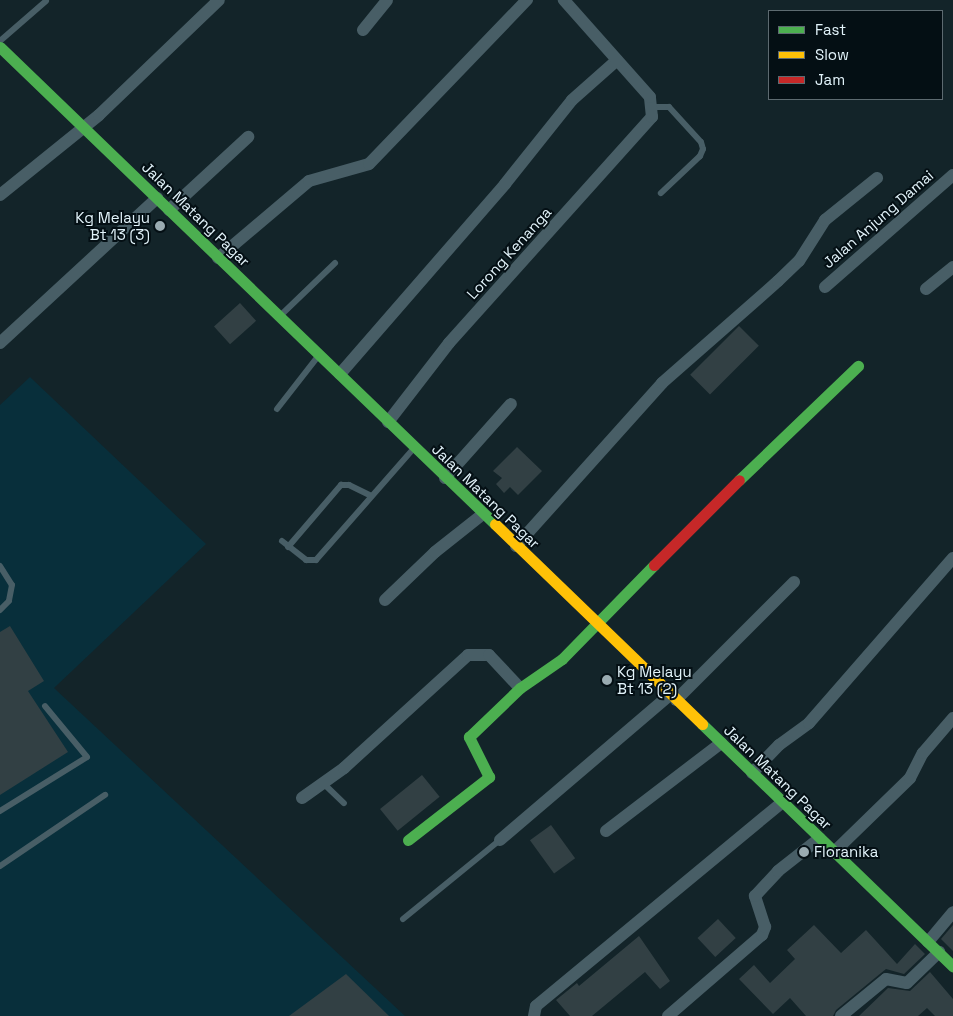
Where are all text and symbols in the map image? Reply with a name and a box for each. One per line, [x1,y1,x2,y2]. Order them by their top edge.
legend [768,10,943,100]
text: Fast [815,20,846,39]
text: Slow [815,45,849,64]
text: Jam [815,70,845,89]
street label: Jalan Matang Pagar [138,158,254,270]
street label: Jalan Anjung Damai [819,166,937,272]
street label: Lorong Kenanga [463,203,555,303]
place label: Kg Melayu Bt 13 (3) [75,208,150,243]
marker: Kg Melayu Bt 13 (3) [154,220,166,232]
street label: Jalan Matang Pagar [428,440,544,552]
place label: Kg Melayu Bt 13 (2) [617,662,692,697]
marker: Kg Melayu Bt 13 (2) [601,674,613,686]
street label: Jalan Matang Pagar [720,721,836,833]
place label: Floranika [814,843,878,861]
marker: Floranika [798,846,810,858]

